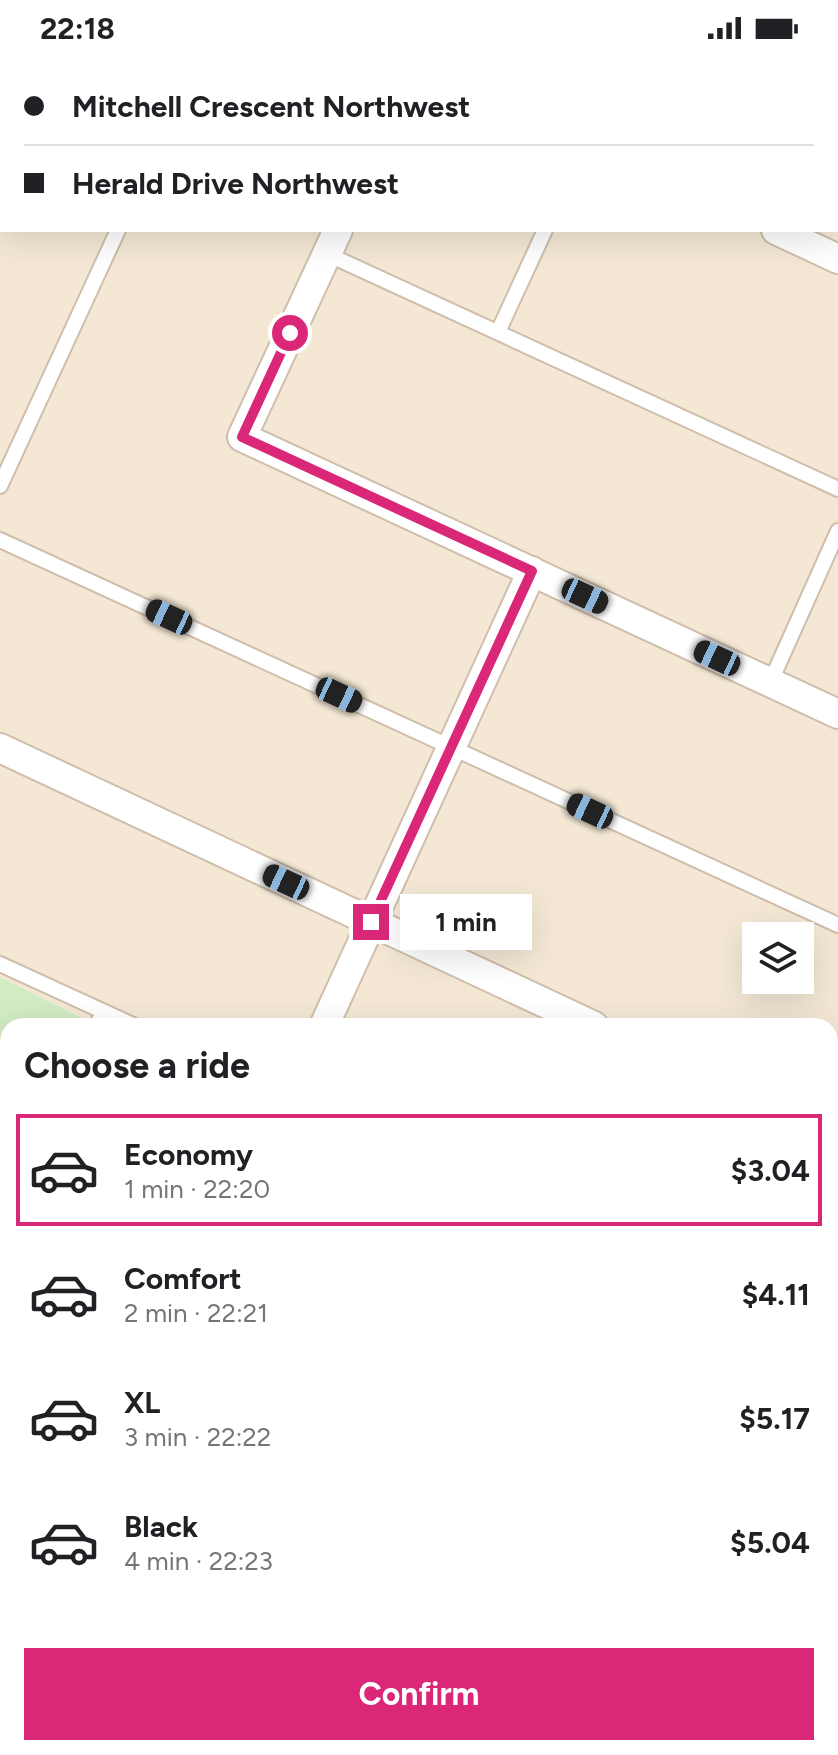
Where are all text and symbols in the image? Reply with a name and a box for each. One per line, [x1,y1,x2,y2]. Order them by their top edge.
text: 22:18 [40,10,115,47]
text: Mitchell Crescent Northwest [72,88,470,125]
text: Herald Drive Northwest [72,165,399,202]
route start [272,315,308,351]
car [558,575,612,617]
car [142,596,196,638]
car [690,637,744,679]
car [312,674,366,716]
car [563,790,617,832]
car [259,861,313,903]
callout: 1 min [399,894,531,950]
route end [353,904,389,940]
text: 1 min [435,906,497,938]
map controls [742,922,814,994]
button: layers [742,922,814,994]
text: Choose a ride [24,1044,250,1087]
icon: car [28,1134,100,1206]
text: Economy [124,1136,253,1173]
text: $3.04 [731,1152,810,1189]
text: 1 min · 22:20 [124,1173,270,1205]
icon: car [28,1258,100,1330]
text: Comfort [124,1260,242,1297]
text: $4.11 [742,1276,810,1313]
text: 2 min · 22:21 [124,1297,268,1329]
icon: car [28,1382,100,1454]
text: XL [124,1384,160,1421]
text: $5.17 [739,1400,810,1437]
text: 3 min · 22:22 [124,1421,271,1453]
icon: car [28,1506,100,1578]
text: Black [124,1508,198,1545]
text: $5.04 [730,1524,810,1561]
text: 4 min · 22:23 [124,1545,273,1577]
button: Confirm [24,1648,814,1740]

